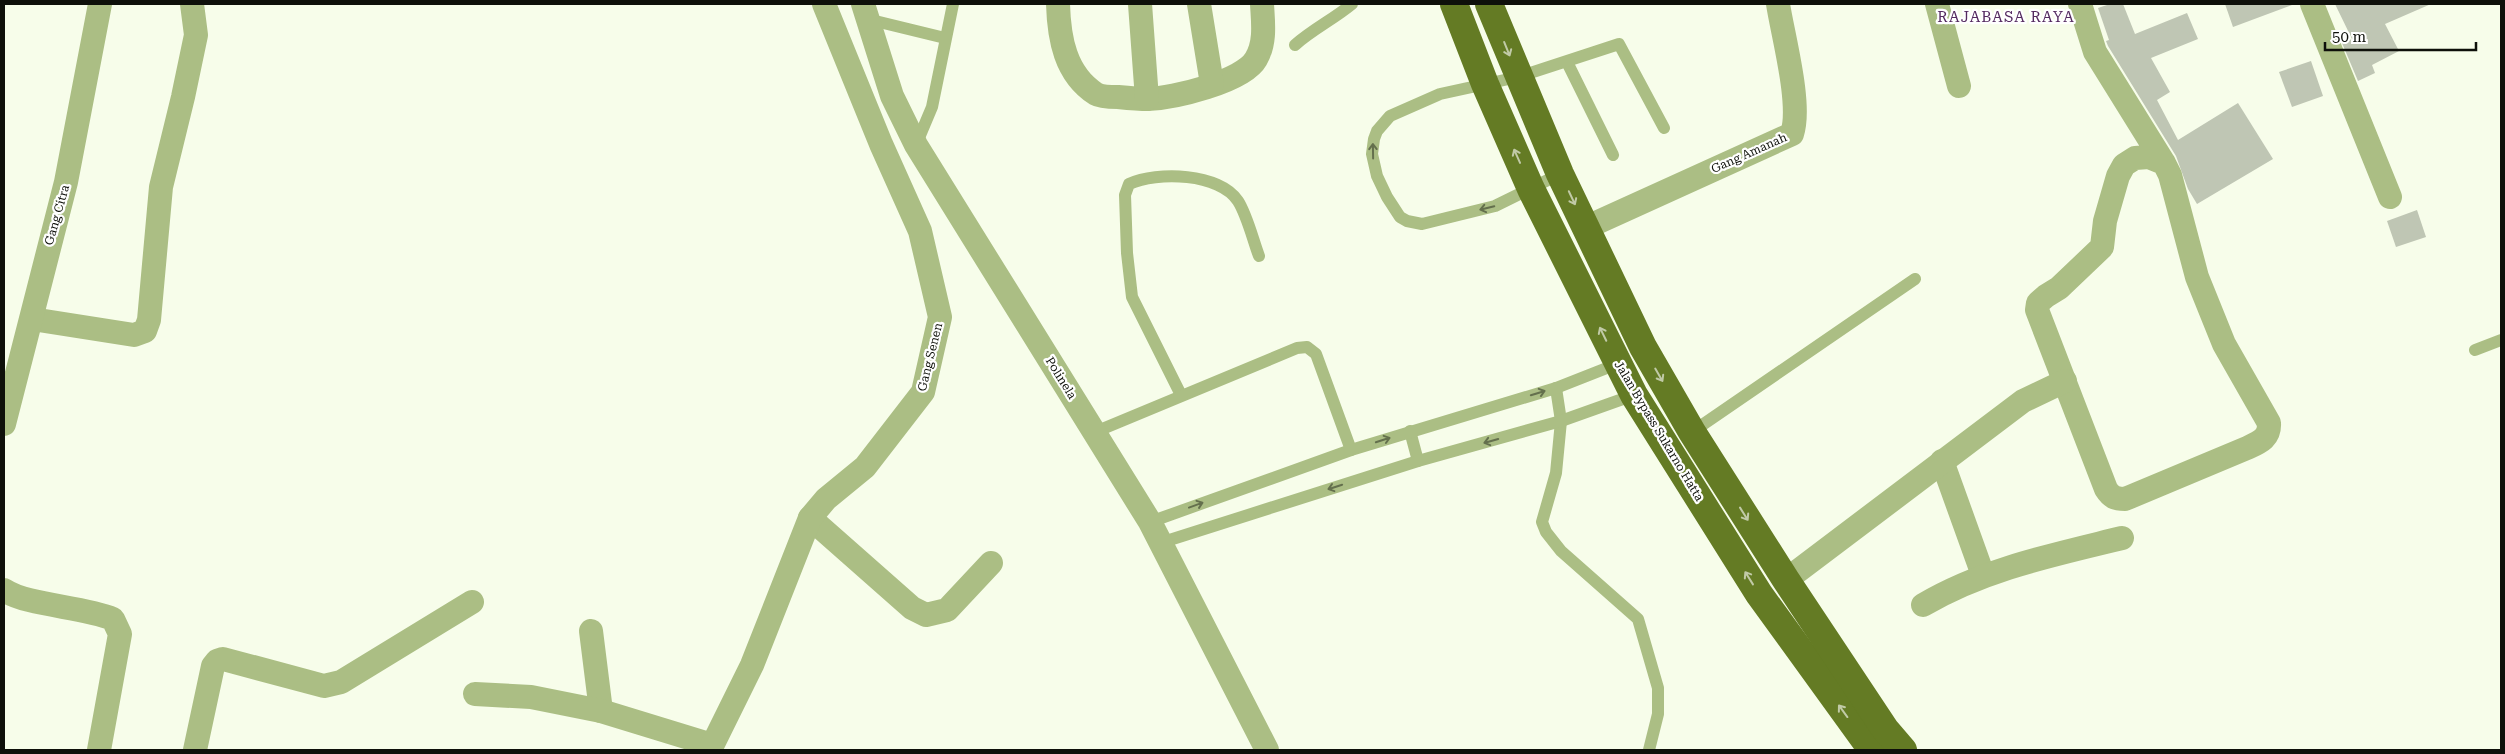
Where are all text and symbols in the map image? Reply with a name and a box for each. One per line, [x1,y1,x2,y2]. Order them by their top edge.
district label: RAJABASA RAYA [1937,8,2075,26]
scale bar [2325,20,2476,52]
text: 50 m [2332,28,2367,46]
one-way arrow [1503,41,1512,56]
street label: Gang Amanah [1709,130,1789,176]
one-way arrow [1369,144,1378,160]
one-way arrow [1512,149,1521,164]
street label: Gang Citra [42,183,72,247]
one-way arrow [1567,190,1577,205]
one-way arrow [1479,204,1495,213]
street label: Gang Senen [915,321,945,393]
one-way arrow [1597,327,1607,342]
street label: Polinela [1043,354,1080,402]
street label: Jalan Bypass Sukarno Hatta [1611,358,1707,504]
one-way arrow [1654,368,1664,383]
one-way arrow [1530,388,1546,398]
one-way arrow [1374,435,1390,444]
one-way arrow [1483,437,1499,446]
one-way arrow [1327,483,1343,493]
one-way arrow [1188,500,1203,509]
one-way arrow [1739,506,1749,520]
one-way arrow [1744,572,1754,586]
one-way arrow [1838,704,1848,718]

